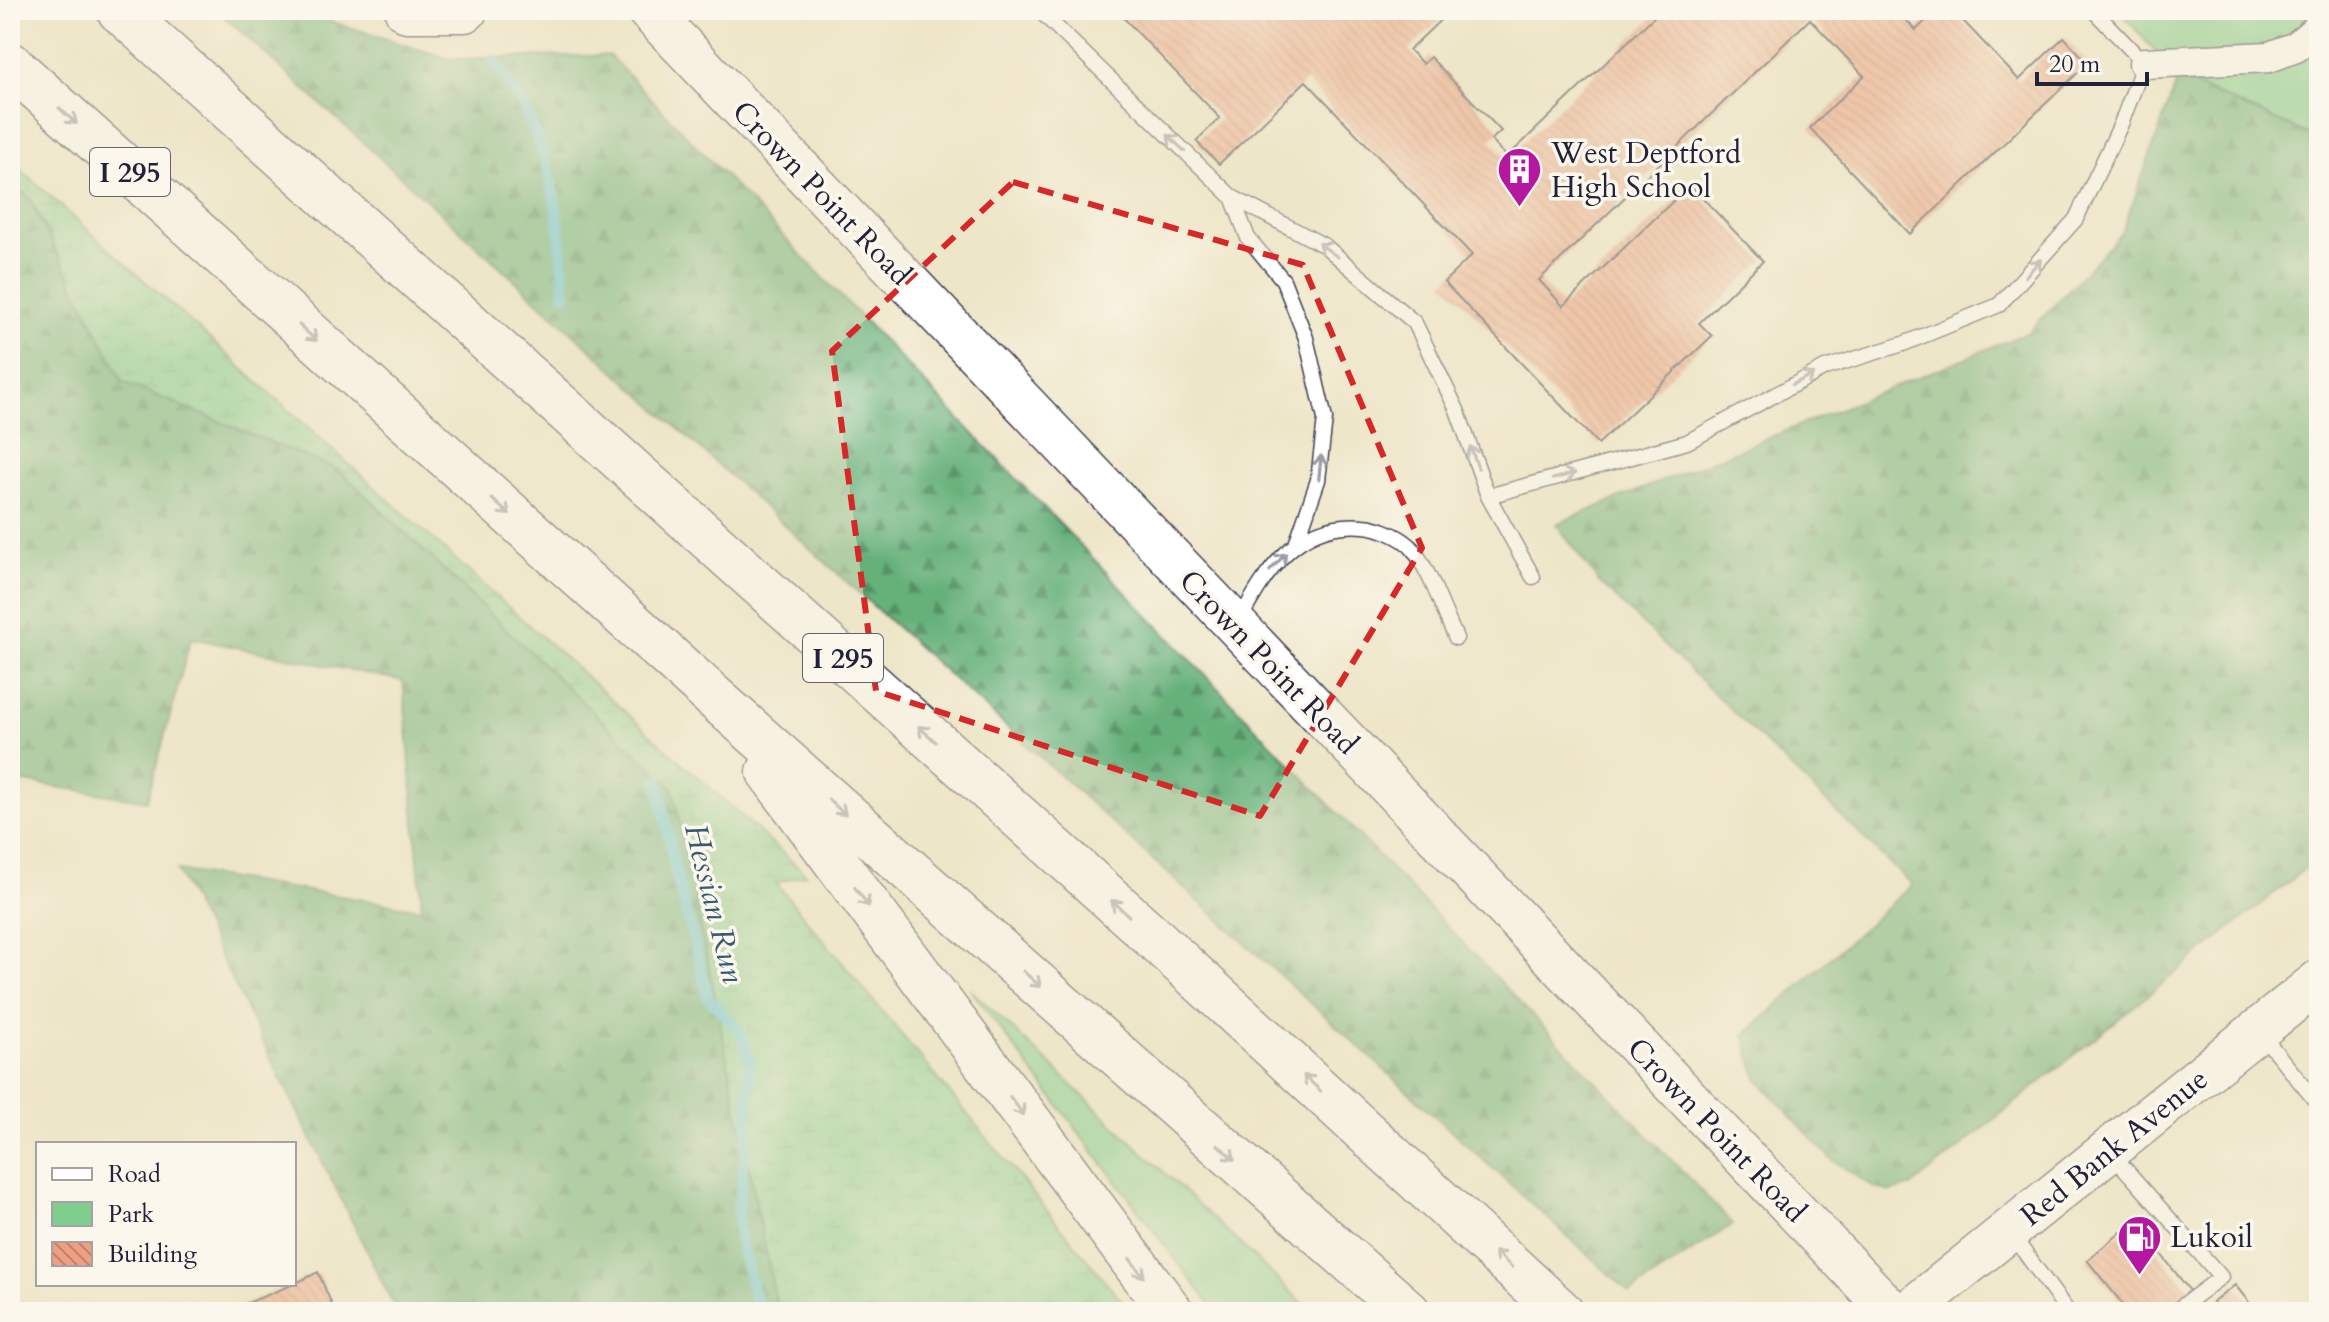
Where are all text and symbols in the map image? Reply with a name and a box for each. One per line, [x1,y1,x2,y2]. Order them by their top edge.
scale bar [2037,36,2147,86]
text: 20 m [2049,48,2101,81]
street label: Crown Point Road [723,92,921,295]
one-way arrow [57,107,77,125]
place label: West Deptford High School [1550,133,1741,208]
one-way arrow [1167,134,1186,153]
building icon: West Deptford High School [1496,146,1544,209]
road number: I 295 [90,148,170,196]
one-way arrow [1318,242,1339,259]
one-way arrow [2023,258,2041,278]
one-way arrow [298,324,318,342]
one-way arrow [1791,371,1815,386]
one-way arrow [1466,445,1480,470]
one-way arrow [1312,454,1327,481]
one-way arrow [1550,468,1576,483]
one-way arrow [491,498,511,516]
one-way arrow [1268,552,1287,572]
street label: Crown Point Road [1170,561,1368,764]
road number: I 295 [803,634,883,682]
one-way arrow [917,724,937,743]
one-way arrow [826,798,846,816]
water label: Hessian Run [673,819,755,988]
one-way arrow [853,886,870,907]
one-way arrow [1111,899,1131,917]
one-way arrow [1021,970,1041,988]
street label: Crown Point Road [1618,1029,1816,1232]
street label: Red Bank Avenue [2012,1059,2217,1236]
one-way arrow [1302,1075,1322,1093]
one-way arrow [1008,1095,1025,1116]
legend [36,1142,296,1286]
one-way arrow [1216,1142,1236,1160]
text: Road [108,1158,161,1191]
text: Park [108,1198,154,1231]
fuel station icon: Lukoil [2115,1213,2163,1276]
place label: Lukoil [2170,1217,2253,1258]
text: Building [108,1238,198,1271]
one-way arrow [1493,1250,1513,1269]
one-way arrow [1129,1256,1146,1278]

